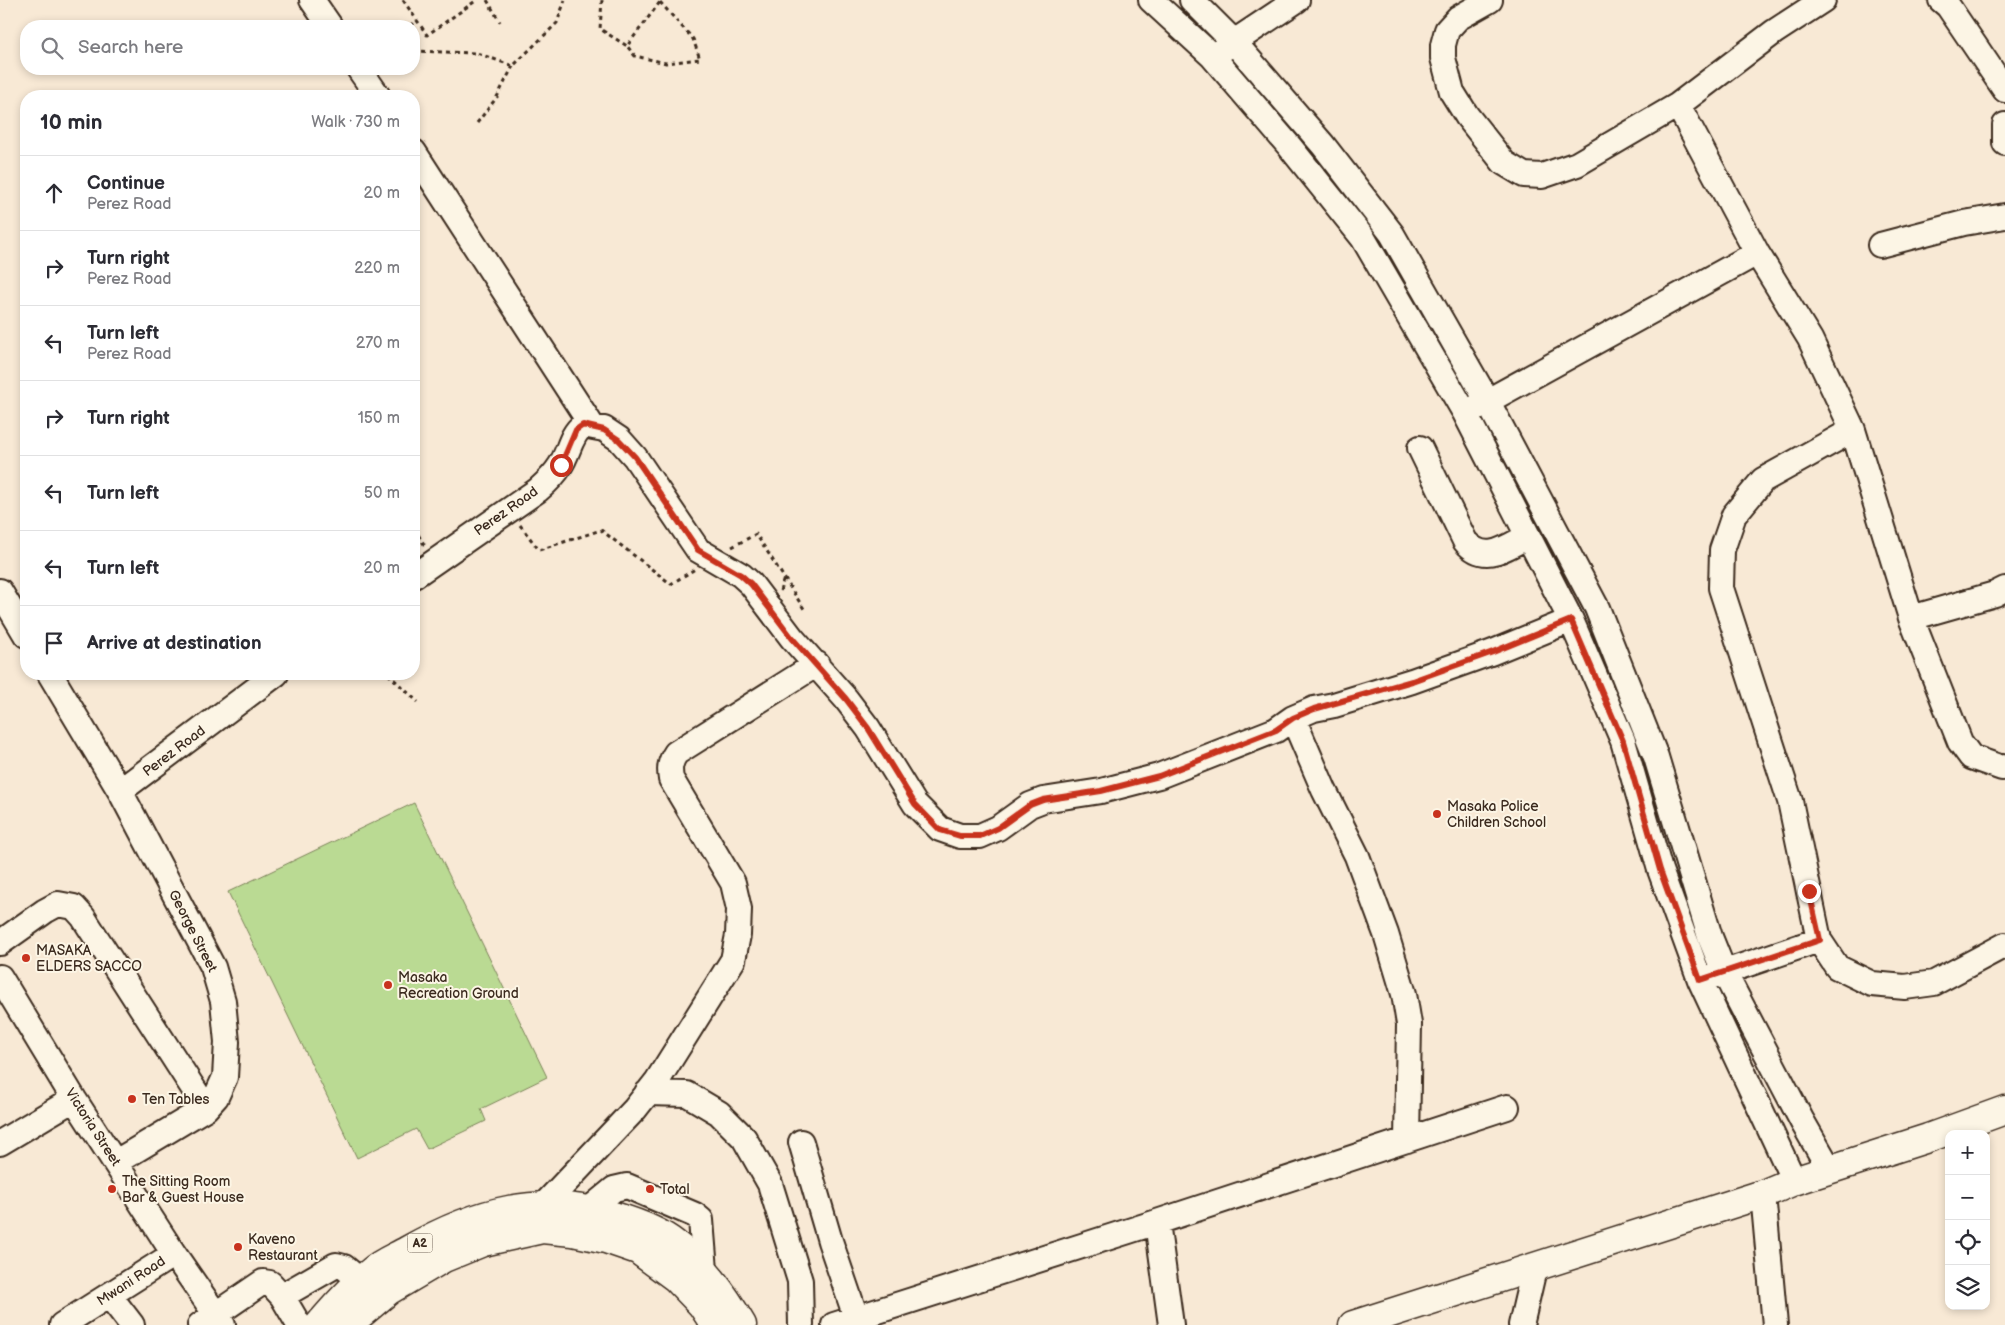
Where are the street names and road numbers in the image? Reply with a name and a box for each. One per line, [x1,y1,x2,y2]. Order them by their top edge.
street label: Perez Road [471,483,541,539]
street label: Perez Road [139,722,209,780]
street label: George Street [165,887,221,976]
street label: Victoria Street [62,1085,125,1170]
road number: A2 [408,1234,432,1252]
street label: Mwani Road [94,1253,168,1309]

